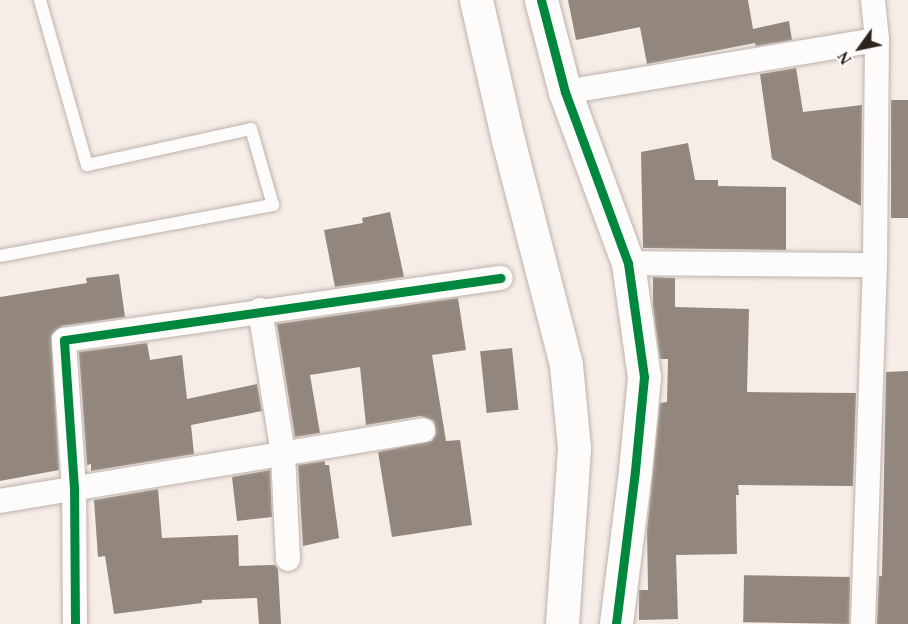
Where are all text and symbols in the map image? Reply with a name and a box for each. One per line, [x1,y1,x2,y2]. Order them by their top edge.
north arrow [830,18,890,78]
text: N [834,49,855,68]

